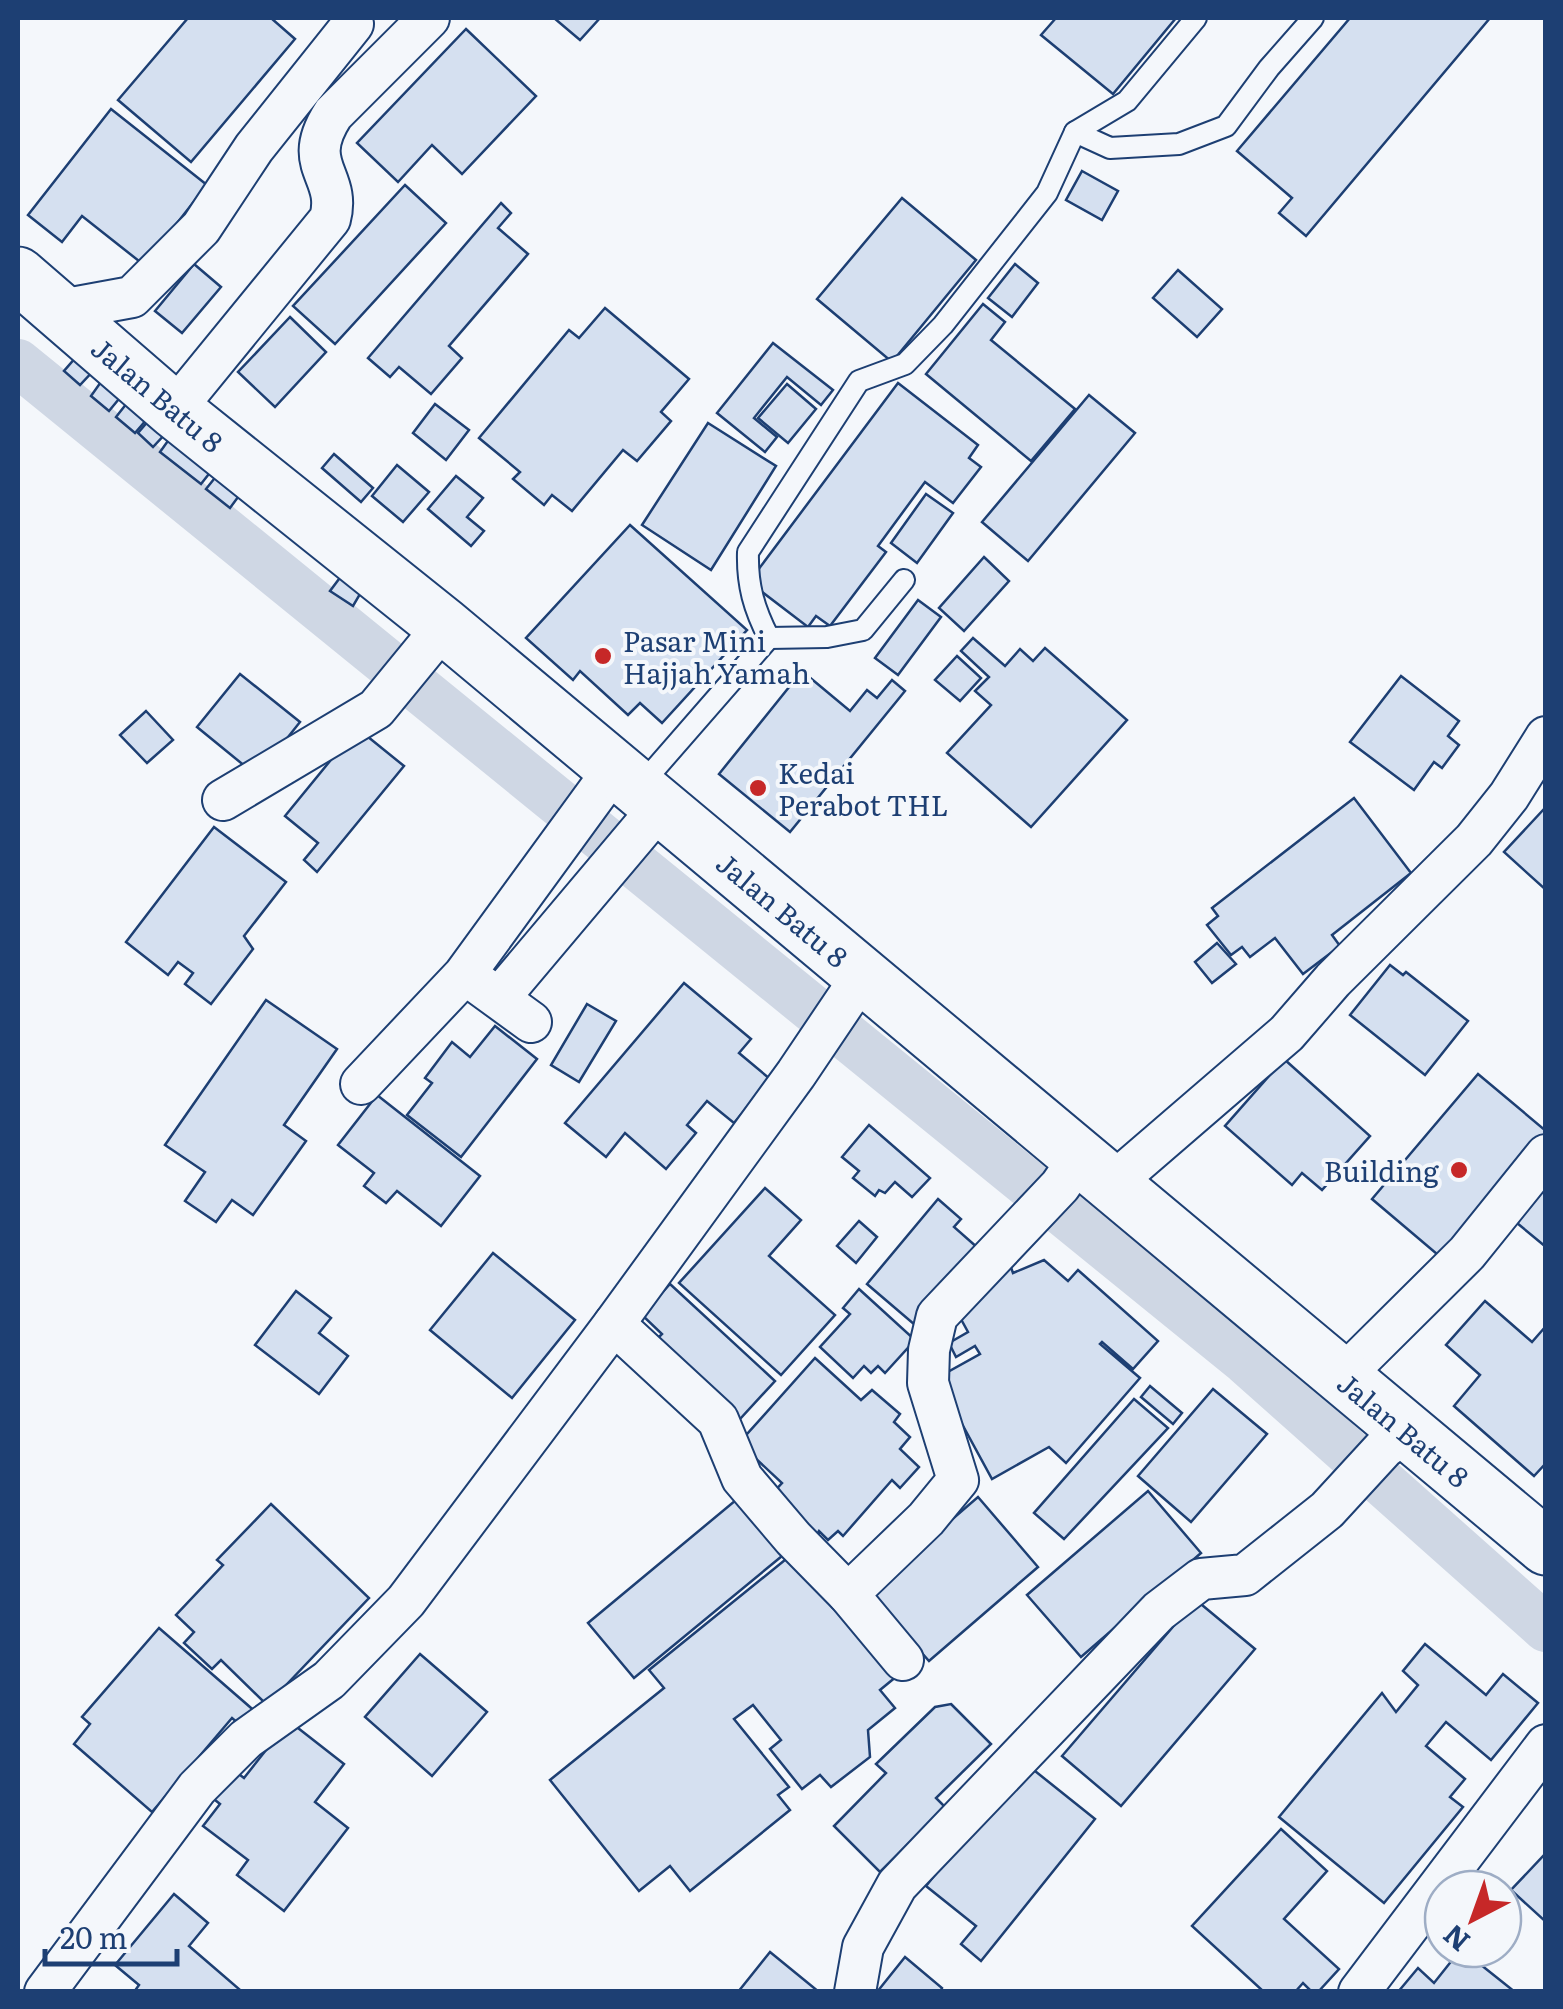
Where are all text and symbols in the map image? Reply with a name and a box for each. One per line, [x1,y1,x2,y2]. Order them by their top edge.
street label: Jalan Batu 8 [83,326,233,462]
place label: Pasar Mini Hajjah Yamah [623,619,810,693]
marker: Pasar Mini Hajjah Yamah [592,645,614,667]
place label: Kedai Perabot THL [778,751,949,825]
marker: Kedai Perabot THL [747,777,769,799]
street label: Jalan Batu 8 [708,841,858,977]
place label: Building [1324,1149,1439,1191]
marker: Building [1448,1159,1470,1181]
street label: Jalan Batu 8 [1329,1361,1479,1497]
north arrow [1423,1869,1523,1969]
scale bar [45,1904,178,1966]
text: 20 m [60,1914,128,1958]
text: N [1433,1916,1478,1963]

